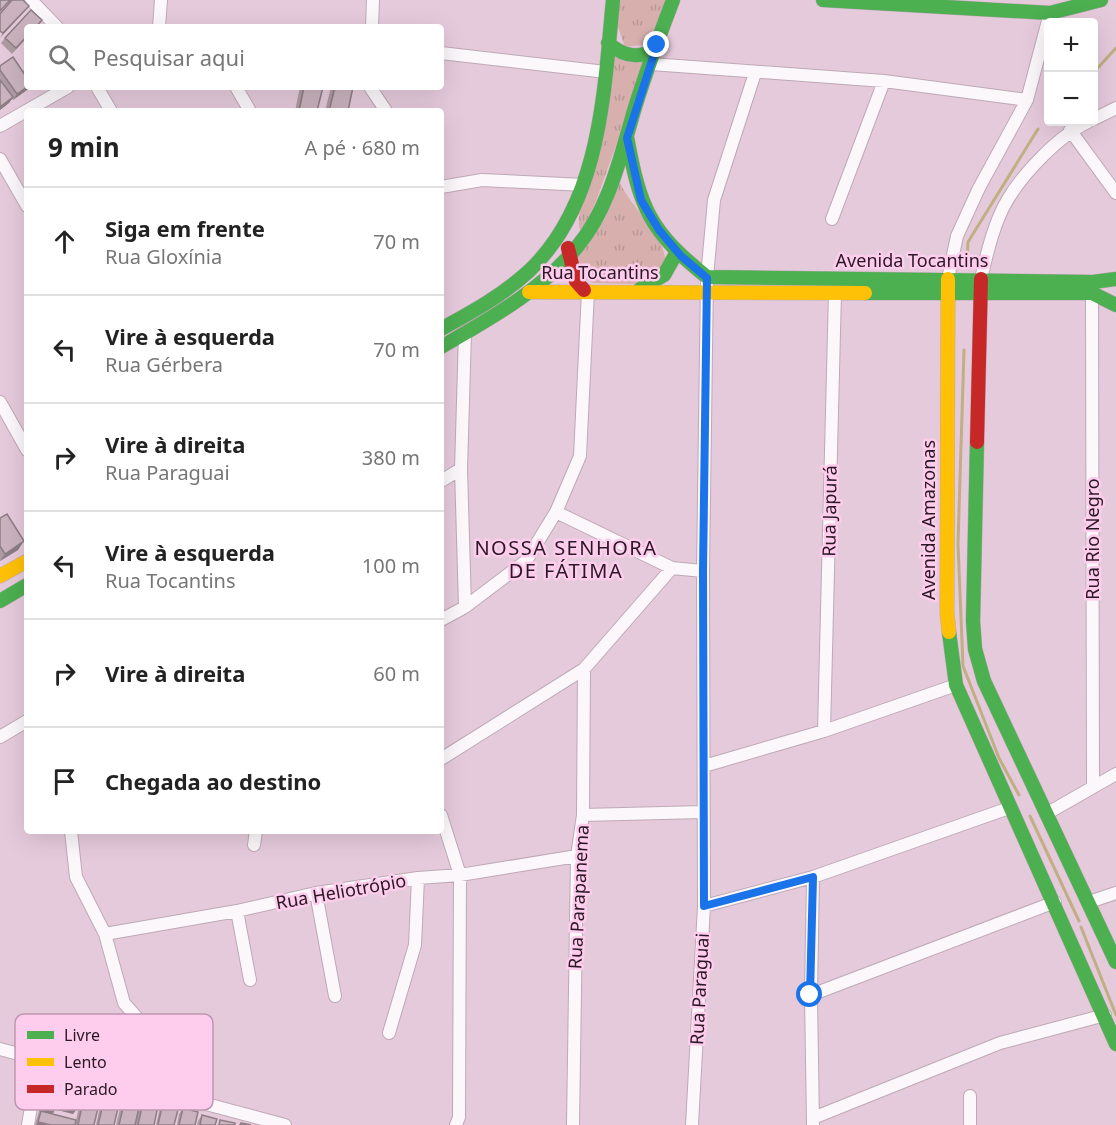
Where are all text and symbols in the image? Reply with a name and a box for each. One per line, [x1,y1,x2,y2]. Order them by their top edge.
map controls [1044,18,1098,126]
button: + [1044,18,1098,72]
search box [24,24,444,90]
route end [643,31,669,57]
icon: search [45,41,78,74]
text: Pesquisar aqui [93,42,245,72]
button: − [1044,72,1098,126]
text: 9 min [48,129,120,165]
text: A pé · 680 m [304,134,420,161]
text: Siga em frente [105,213,265,243]
icon: ahead [48,225,81,258]
text: 70 m [373,228,420,255]
text: Rua Gloxínia [105,243,222,270]
street label: Avenida Tocantins [836,248,988,272]
street label: Rua Tocantins [541,260,659,284]
text: Vire à esquerda [105,321,275,351]
icon: left [48,333,81,366]
text: 70 m [373,336,420,363]
text: Rua Gérbera [105,351,223,378]
text: Vire à direita [105,429,245,459]
street label: Avenida Amazonas [916,440,940,600]
icon: right [48,441,81,474]
text: 380 m [362,444,420,471]
text: Rua Paraguai [105,459,230,486]
street label: Rua Japurá [816,465,842,557]
street label: Rua Rio Negro [1080,478,1104,600]
district label: NOSSA SENHORA DE FÁTIMA [474,534,658,584]
text: Vire à esquerda [105,537,275,567]
icon: left [48,549,81,582]
text: 100 m [362,552,420,579]
text: Rua Tocantins [105,567,236,594]
icon: right [48,657,81,690]
text: Vire à direita [105,658,245,688]
text: 60 m [373,660,420,687]
icon: arrive [48,765,81,798]
text: Chegada ao destino [105,766,321,796]
street label: Rua Parapanema [562,824,594,970]
street label: Rua Heliotrópio [274,868,408,914]
street label: Rua Paraguai [684,932,714,1046]
route start [796,981,822,1007]
legend [15,1014,213,1110]
text: Livre [64,1024,100,1046]
text: Lento [64,1051,107,1073]
text: Parado [64,1078,117,1100]

